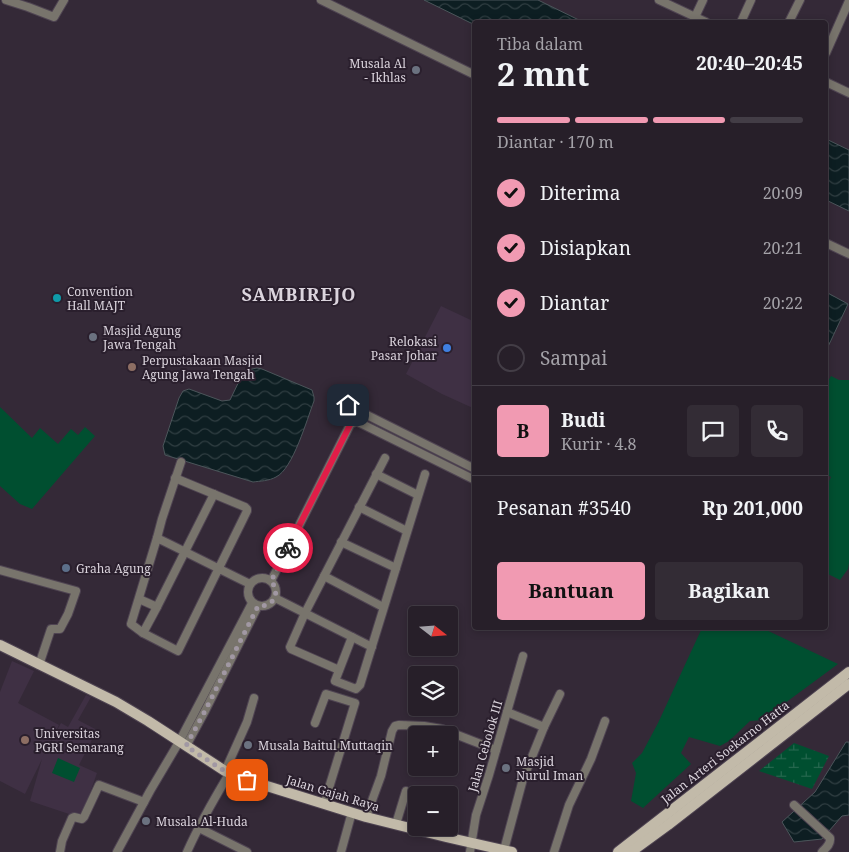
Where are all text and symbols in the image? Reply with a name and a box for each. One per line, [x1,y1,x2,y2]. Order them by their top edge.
text: Tiba dalam [497,33,583,55]
text: 20:40–20:45 [696,50,803,76]
text: 2 mnt [497,52,589,95]
place label: Musala Al - Ikhlas [349,55,406,86]
marker: Musala Al - Ikhlas [410,64,422,76]
text: Diantar · 170 m [497,131,614,153]
icon: check [497,179,525,207]
text: Diterima [540,180,620,206]
text: 20:09 [763,182,803,204]
icon: check [497,234,525,262]
text: Disiapkan [540,235,631,261]
text: 20:21 [763,237,803,259]
district label: SAMBIREJO [242,282,356,306]
place label: Convention Hall MAJT [67,283,133,314]
icon: check [497,289,525,317]
text: Diantar [540,290,609,316]
marker: Convention Hall MAJT [51,292,63,304]
text: 20:22 [763,292,803,314]
place label: Masjid Agung Jawa Tengah [102,322,181,353]
marker: Masjid Agung Jawa Tengah [87,331,99,343]
place label: Relokasi Pasar Johar [371,333,437,364]
marker: Relokasi Pasar Johar [441,342,453,354]
text: Sampai [540,345,607,371]
place label: Perpustakaan Masjid Agung Jawa Tengah [142,352,263,383]
marker: Perpustakaan Masjid Agung Jawa Tengah [126,361,138,373]
pin [327,384,369,426]
icon: home [334,391,362,419]
button: chat [687,405,739,457]
button: phone [751,405,803,457]
text: Budi [561,407,605,433]
text: B [517,418,529,444]
text: Kurir · 4.8 [561,433,636,455]
text: Pesanan #3540 [497,495,631,521]
text: Rp 201,000 [702,495,803,521]
courier [263,523,313,573]
icon: bike [274,534,302,562]
place label: Graha Agung [76,560,151,577]
marker: Graha Agung [60,562,72,574]
button: Bantuan [497,562,645,620]
button: Bagikan [655,562,803,620]
north arrow [408,606,458,656]
map controls [408,606,458,836]
button: layers [408,666,458,716]
street label: Jalan Arteri Soekarno Hatta [657,696,793,808]
street label: Jalan Cebolok III [464,698,506,795]
place label: Universitas PGRI Semarang [35,725,124,756]
button: + [408,726,458,776]
marker: Universitas PGRI Semarang [19,734,31,746]
place label: Musala Baitul Muttaqin [258,737,393,754]
marker: Musala Baitul Muttaqin [242,739,254,751]
place label: Masjid Nurul Iman [516,753,583,784]
pin [226,759,268,801]
marker: Masjid Nurul Iman [500,762,512,774]
icon: bag [233,766,261,794]
street label: Jalan Gajah Raya [283,770,382,815]
button: − [408,786,458,836]
place label: Musala Al-Huda [156,813,248,830]
marker: Musala Al-Huda [140,815,152,827]

